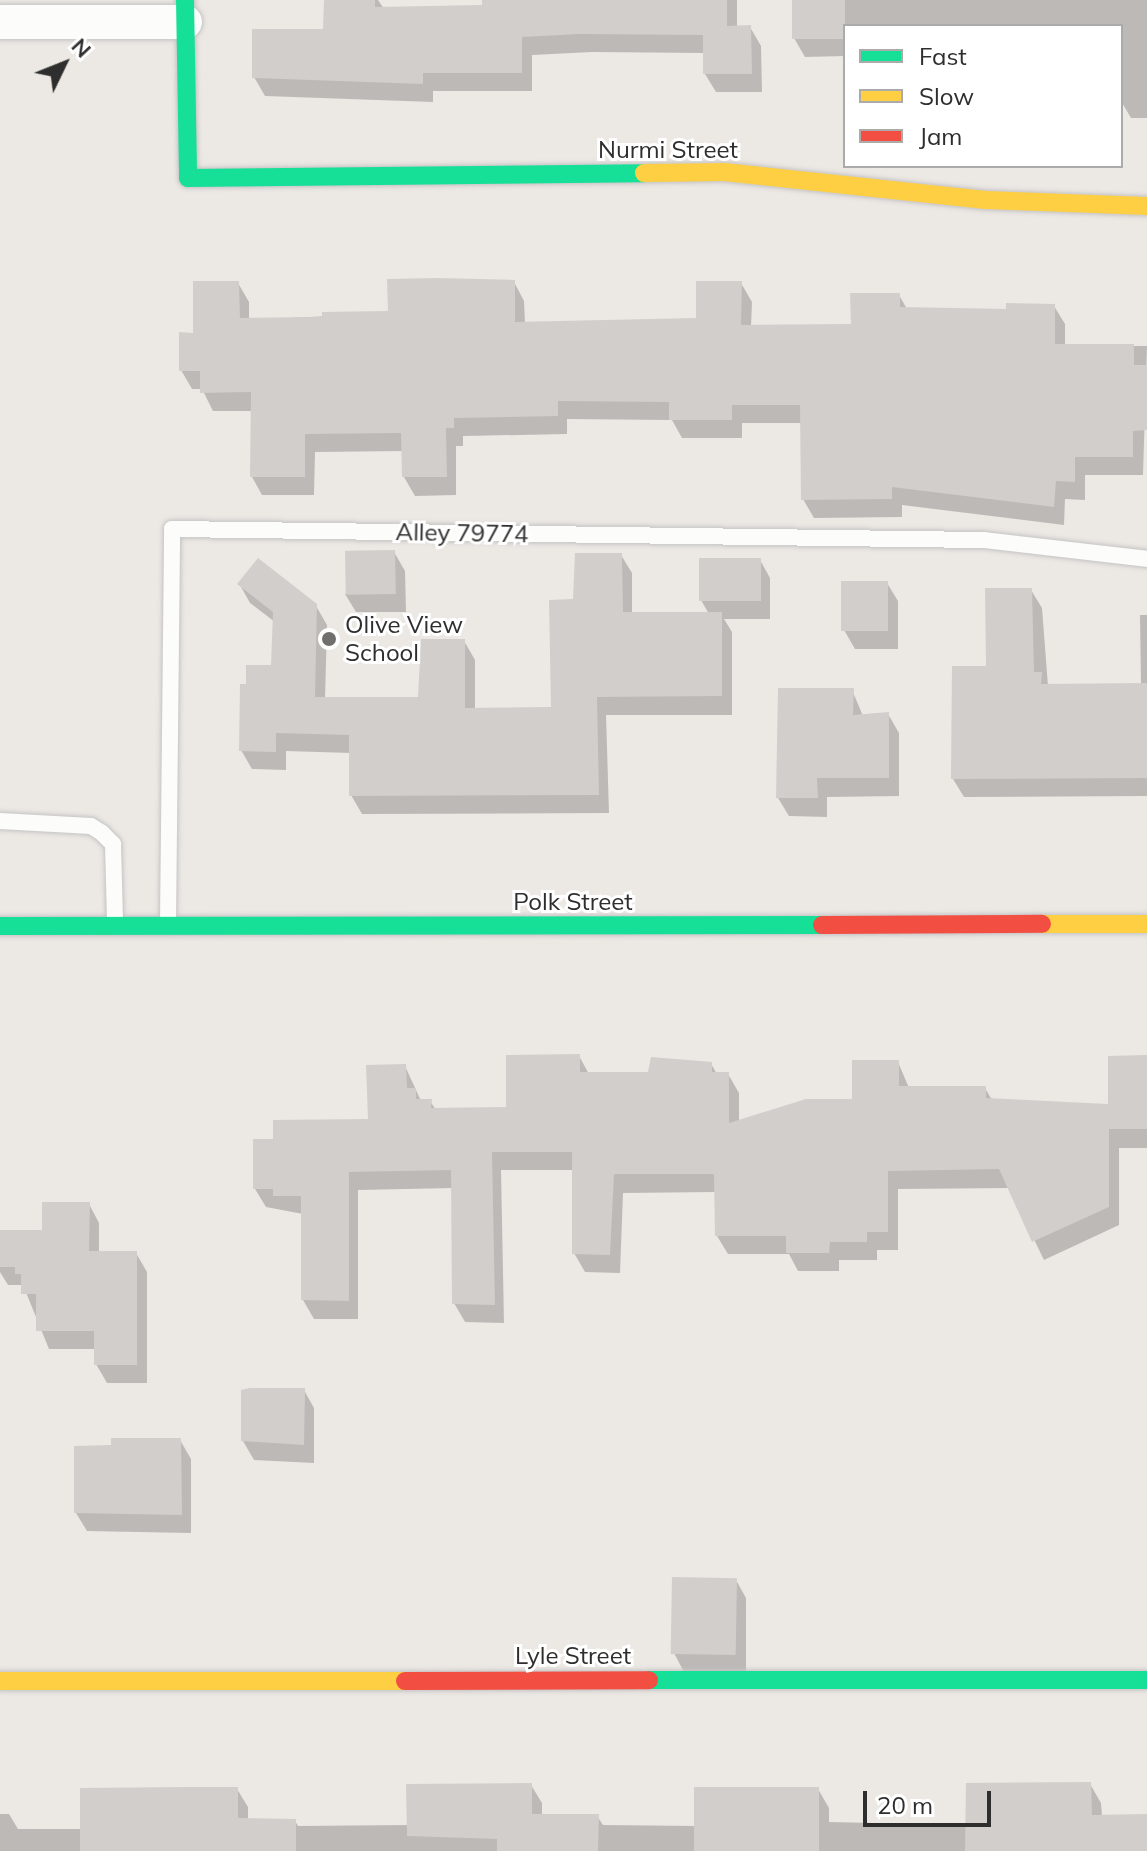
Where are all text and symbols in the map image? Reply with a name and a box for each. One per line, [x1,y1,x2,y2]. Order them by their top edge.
north arrow [24,24,104,104]
legend [843,24,1123,168]
text: N [66,32,97,63]
text: Fast [919,41,967,71]
text: Slow [919,81,974,111]
text: Jam [919,121,962,151]
street label: Nurmi Street [598,136,738,164]
street label: Alley 79774 [395,517,529,549]
place label: Olive View School [345,611,463,667]
marker: Olive View School [320,630,338,648]
street label: Polk Street [513,888,633,916]
street label: Lyle Street [515,1642,631,1670]
scale bar [867,1775,995,1825]
text: 20 m [877,1790,933,1820]

